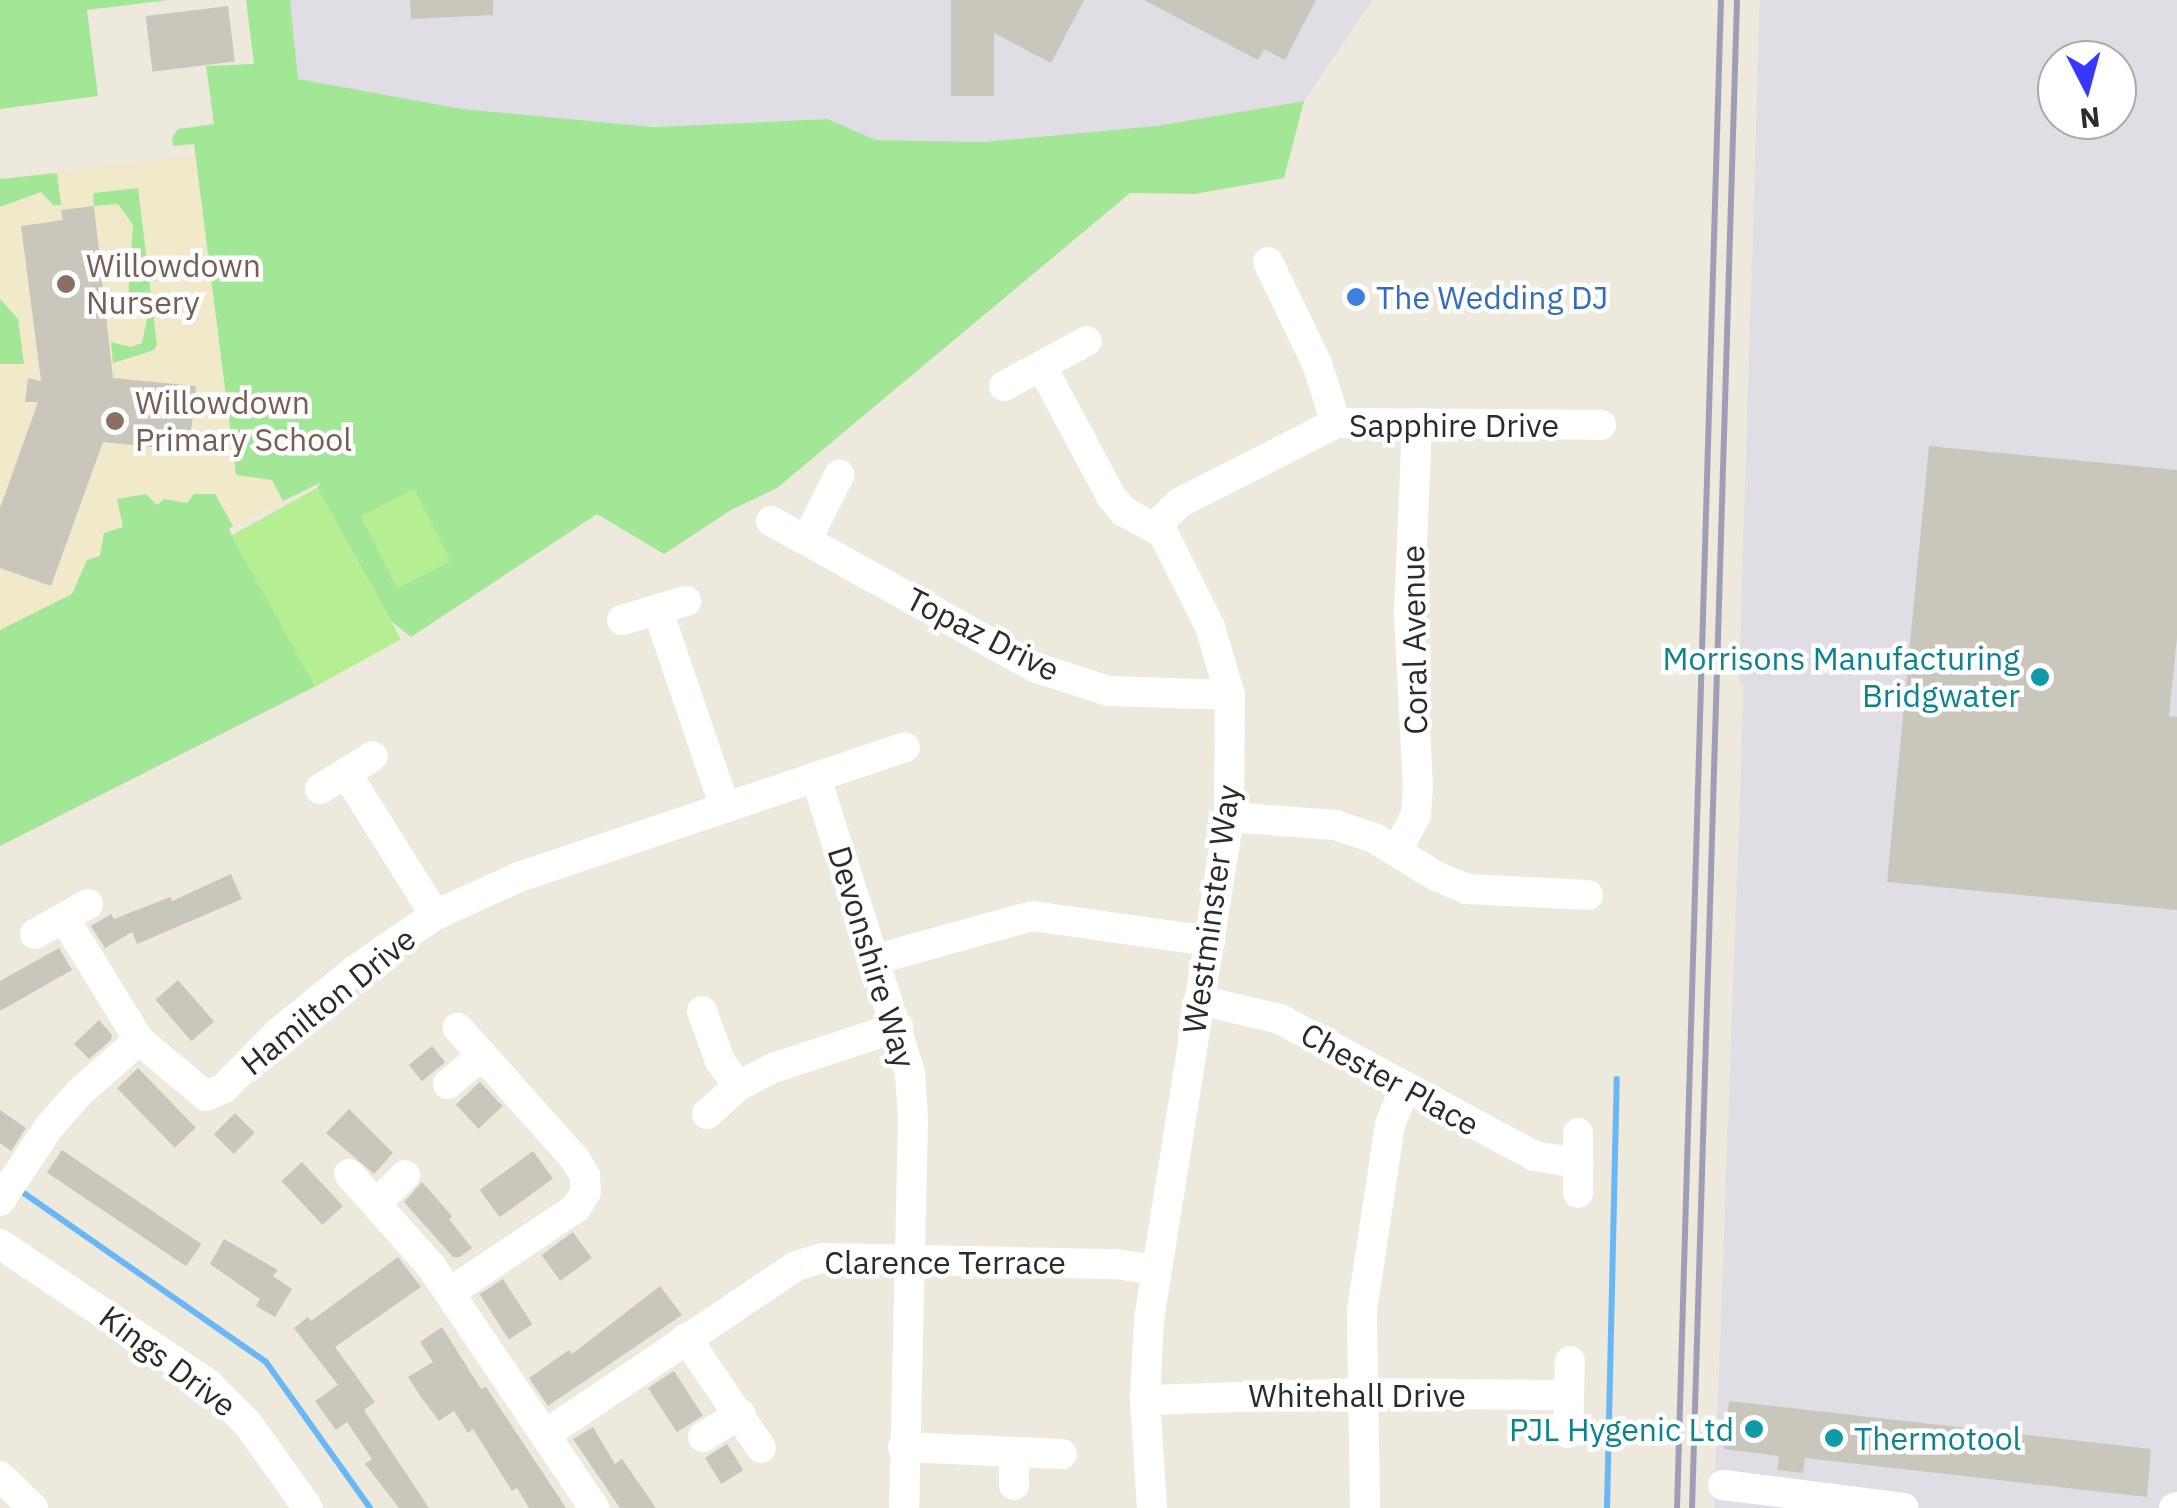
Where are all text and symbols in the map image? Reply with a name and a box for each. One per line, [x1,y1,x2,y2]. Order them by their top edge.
north arrow [2037,40,2137,140]
text: N [2078,99,2102,138]
place label: Willowdown Nursery [86,247,261,322]
marker: Willowdown Nursery [55,273,77,295]
place label: The Wedding DJ [1376,278,1608,316]
marker: The Wedding DJ [1345,286,1367,308]
place label: Willowdown Primary School [135,384,352,459]
street label: Sapphire Drive [1349,406,1559,444]
marker: Willowdown Primary School [104,410,126,432]
street label: Coral Avenue [1393,545,1435,735]
street label: Topaz Drive [900,579,1066,689]
place label: Morrisons Manufacturing Bridgwater [1663,640,2020,715]
marker: Morrisons Manufacturing Bridgwater [2029,666,2051,688]
street label: Westminster Way [1175,782,1247,1036]
street label: Devonshire Way [820,841,924,1073]
street label: Hamilton Drive [233,919,423,1083]
street label: Chester Place [1294,1014,1486,1144]
street label: Clarence Terrace [824,1243,1066,1281]
street label: Kings Drive [92,1297,244,1425]
street label: Whitehall Drive [1248,1376,1466,1414]
place label: PJL Hygenic Ltd [1509,1410,1734,1448]
marker: PJL Hygenic Ltd [1743,1418,1765,1440]
place label: Thermotool [1854,1419,2021,1457]
marker: Thermotool [1823,1427,1845,1449]

